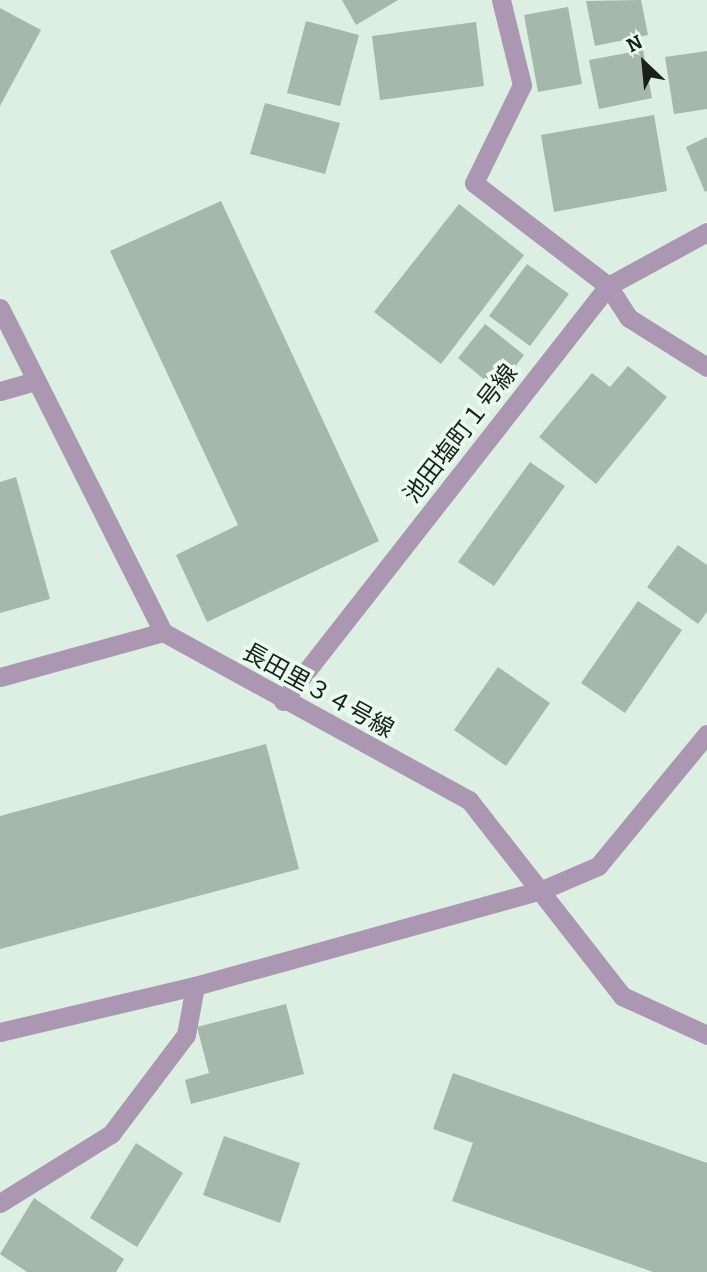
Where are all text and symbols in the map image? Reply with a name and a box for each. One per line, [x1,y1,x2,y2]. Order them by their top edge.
north arrow [609,28,679,98]
text: N [623,30,646,57]
street label: 池田塩町１号線 [398,359,524,509]
street label: 長田里３４号線 [238,638,398,744]

